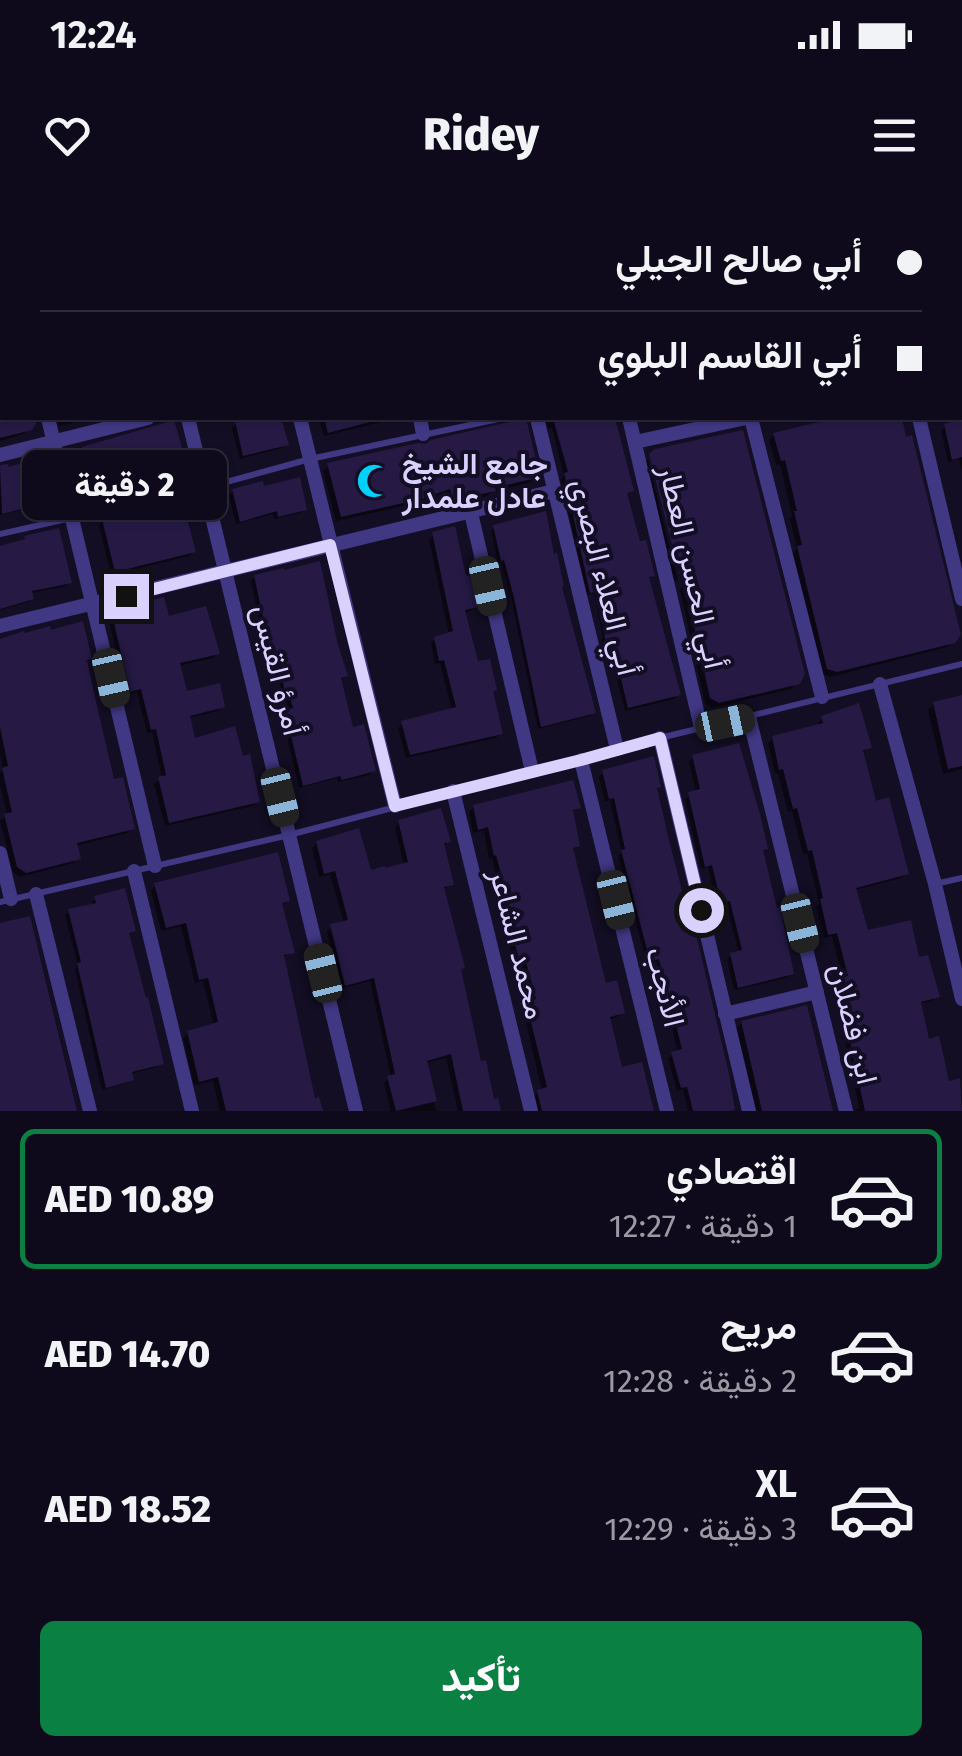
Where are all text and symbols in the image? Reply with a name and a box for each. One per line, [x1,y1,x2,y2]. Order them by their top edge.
text: 12:24 [50,12,136,58]
icon: heart [40,108,95,163]
text: Ridey [423,108,539,162]
icon: menu [867,108,922,163]
text: أبي صالح الجيلي [615,236,862,282]
text: أبي القاسم البلوي [597,332,862,378]
place label: جامع الشيخ عادل علمدار [401,446,548,516]
callout: 2 دقيقة [23,451,228,521]
street label: أبي الحسن العطار [645,461,733,674]
mosque icon: جامع الشيخ عادل علمدار [355,462,393,500]
text: 2 دقيقة [75,466,174,504]
street label: أبي العلاء البصري [556,475,646,681]
car [467,553,509,619]
route end [104,574,149,619]
street label: أمرؤ القيس [244,601,312,739]
car [90,645,132,711]
car [693,702,757,744]
car [258,764,302,830]
street label: محمد الشاعر [482,864,554,1023]
car [594,867,638,933]
route start [679,888,724,933]
car [778,890,822,956]
car [301,940,345,1006]
street label: الأنجب [638,943,692,1031]
street label: ابن فضلان [821,960,885,1088]
text: اقتصادي [666,1148,797,1194]
icon: car [827,1154,917,1244]
text: AED 10.89 [45,1176,214,1222]
text: 1 دقيقة · 12:27 [609,1207,797,1245]
text: مريح [721,1303,797,1349]
icon: car [827,1309,917,1399]
text: AED 14.70 [45,1331,210,1377]
text: 2 دقيقة · 12:28 [603,1362,797,1400]
text: XL [755,1461,797,1507]
icon: car [827,1464,917,1554]
text: AED 18.52 [45,1486,211,1532]
text: 3 دقيقة · 12:29 [604,1510,797,1548]
button: تأكيد [40,1621,922,1736]

